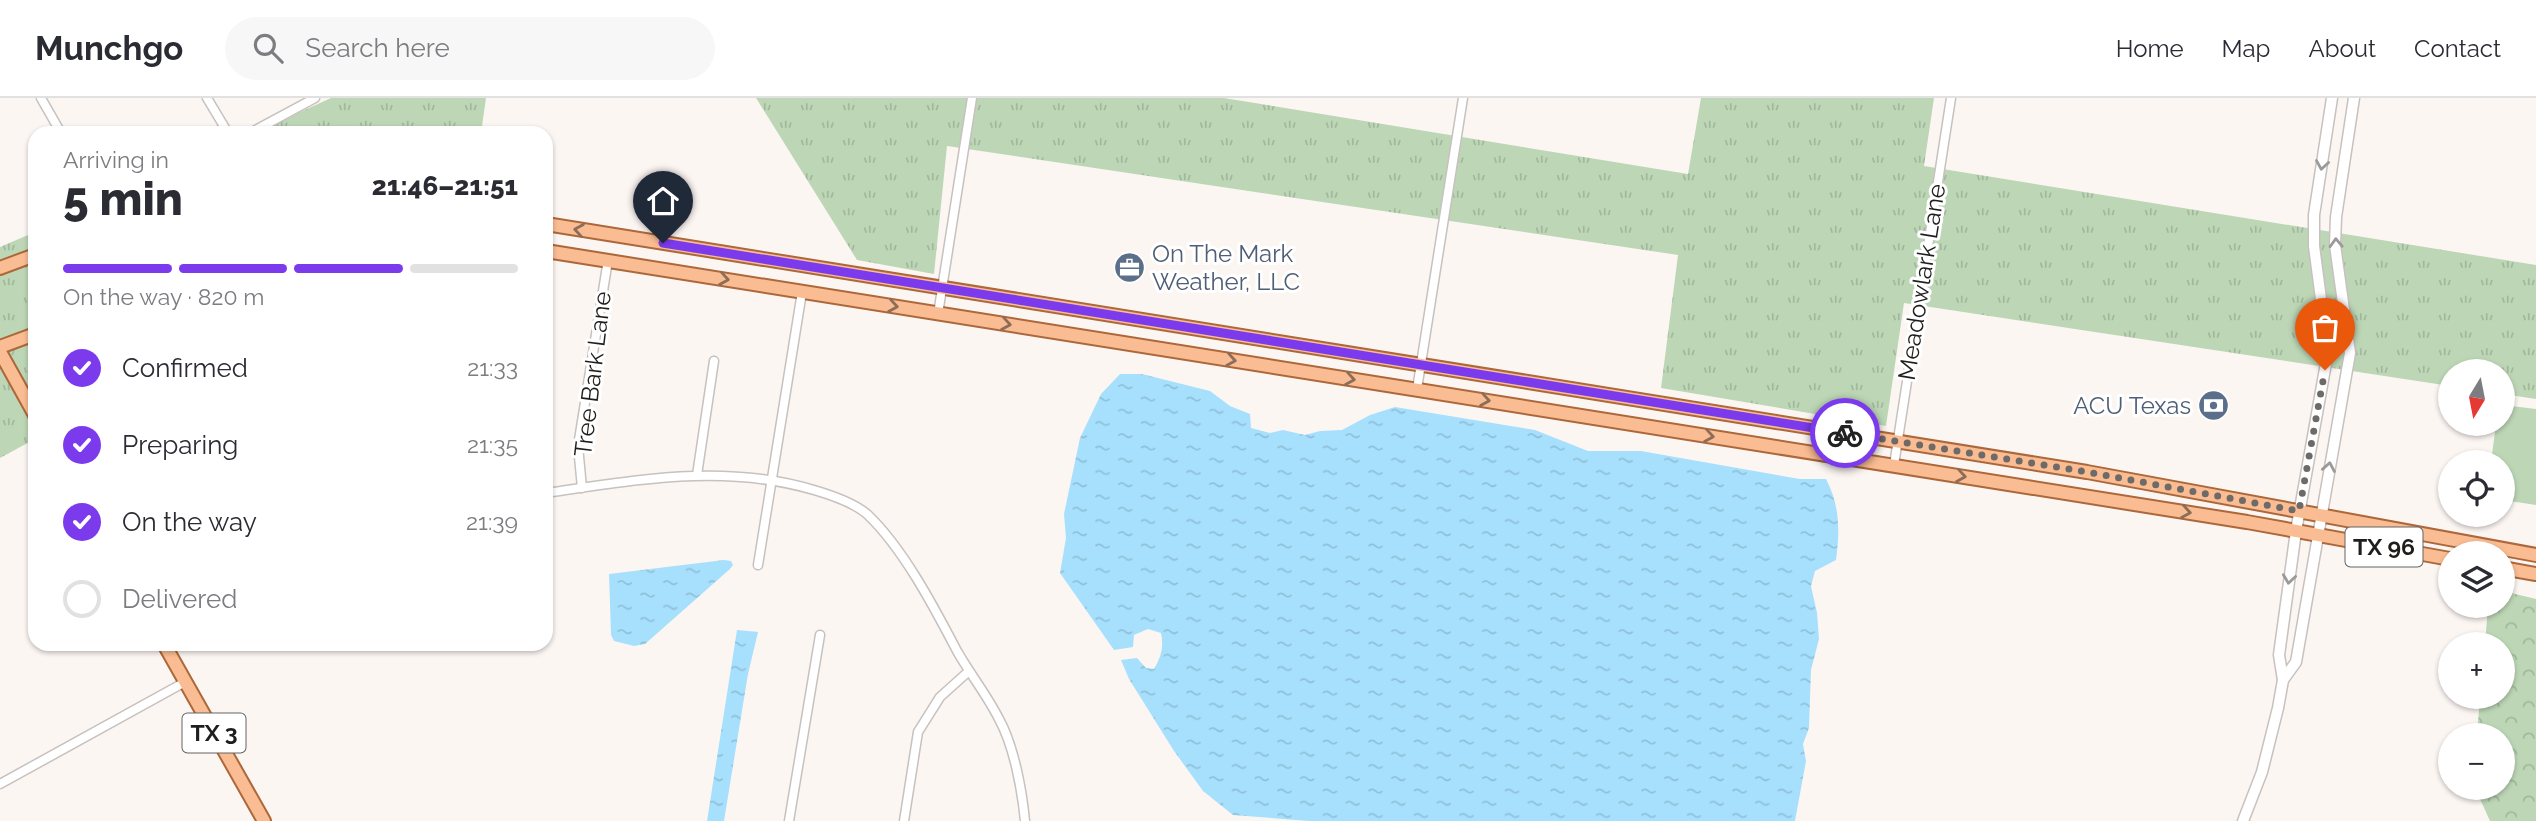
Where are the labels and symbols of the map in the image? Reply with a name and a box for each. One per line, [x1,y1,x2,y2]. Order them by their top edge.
one-way arrow [2315,160,2330,171]
pin [633,171,693,243]
street label: Meadowlark Lane [1892,182,1951,382]
one-way arrow [573,222,585,237]
one-way arrow [2329,237,2344,248]
place label: On The Mark Weather, LLC [1152,239,1300,296]
office icon: On The Mark Weather, LLC [1112,251,1146,285]
one-way arrow [718,271,730,286]
street label: Tree Bark Lane [568,290,617,458]
one-way arrow [887,298,899,313]
pin [2295,298,2355,370]
one-way arrow [1000,316,1012,331]
one-way arrow [1225,352,1236,367]
north arrow [2438,359,2515,436]
one-way arrow [1344,371,1355,386]
bank icon: ACU Texas [2197,389,2231,423]
place label: ACU Texas [2073,391,2191,420]
one-way arrow [1479,392,1490,407]
courier [1810,398,1880,468]
one-way arrow [1703,428,1715,443]
one-way arrow [2321,461,2336,473]
one-way arrow [1955,468,1967,483]
one-way arrow [2180,504,2192,519]
road number: TX 96 [2346,528,2422,566]
one-way arrow [2282,573,2297,585]
road number: TX 3 [182,713,246,752]

